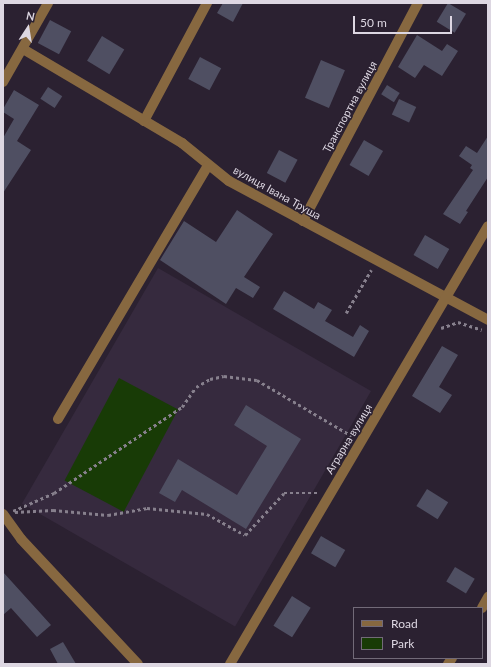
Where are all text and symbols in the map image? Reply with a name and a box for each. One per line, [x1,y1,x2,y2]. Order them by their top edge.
north arrow [8,8,48,48]
scale bar [355,8,454,34]
text: N [25,9,36,23]
text: 50 m [360,15,387,30]
street label: Транспортна вулиця [320,59,380,155]
street label: вулиця Івана Труша [231,163,323,223]
street label: Аграрна вулиця [323,402,375,476]
legend [353,607,483,659]
text: Road [391,616,418,631]
text: Park [391,636,414,651]

